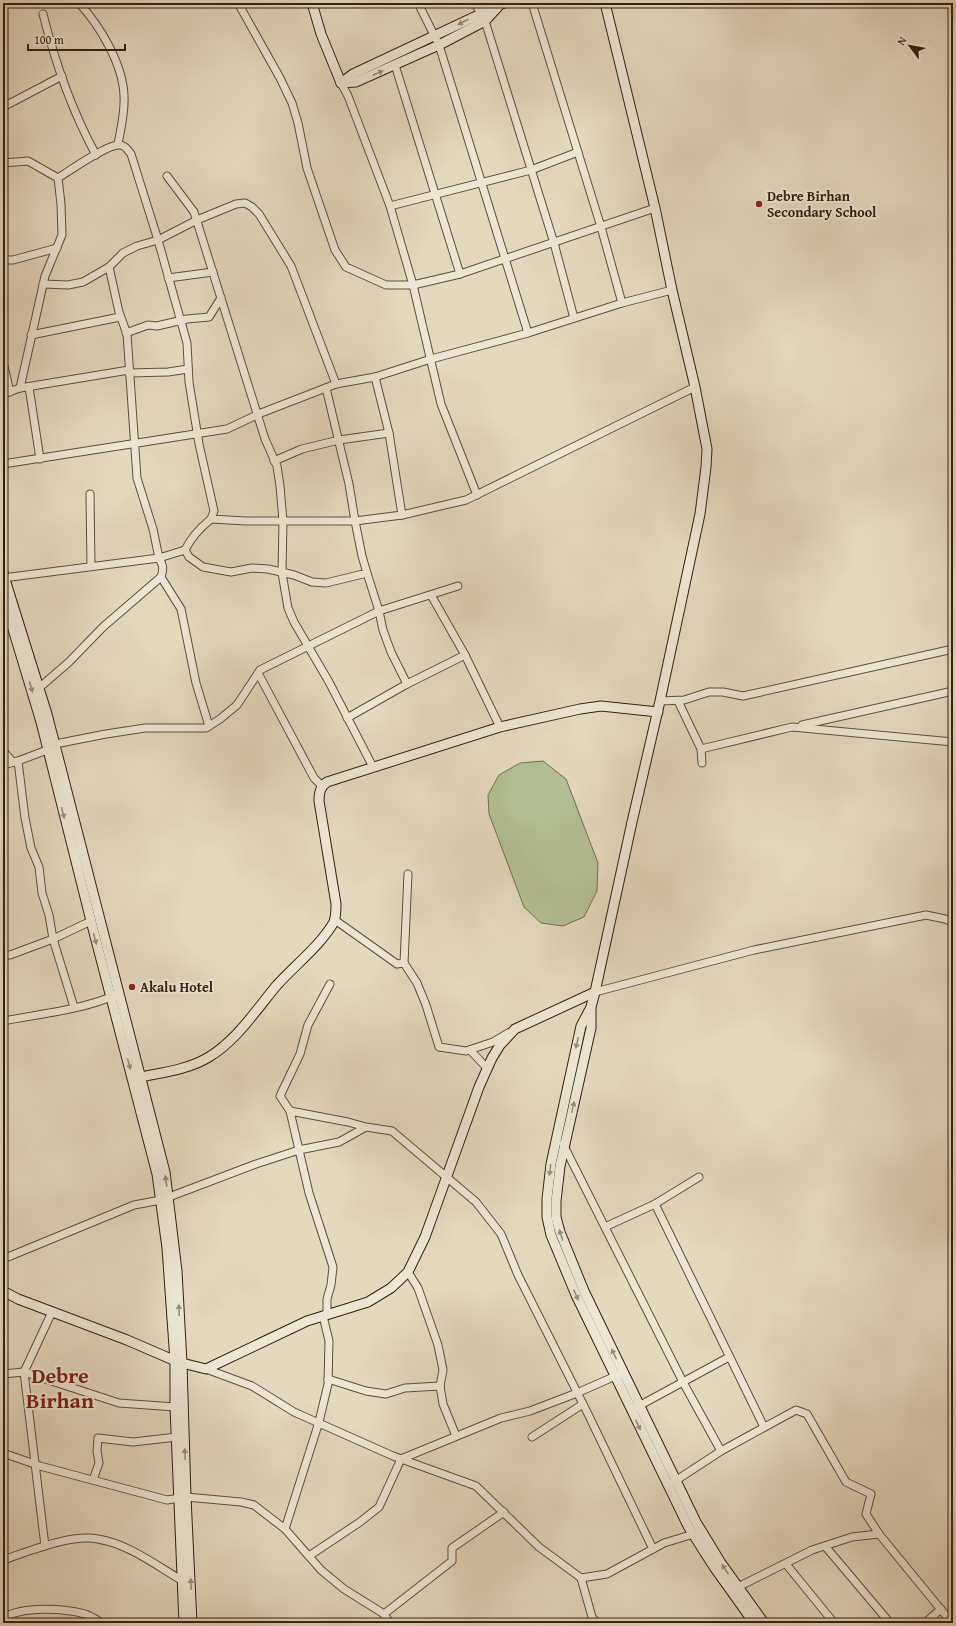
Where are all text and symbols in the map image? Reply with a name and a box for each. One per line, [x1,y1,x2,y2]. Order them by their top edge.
one-way arrow [458,19,469,25]
scale bar [28,26,125,52]
north arrow [890,26,930,66]
text: 100 m [34,31,64,48]
text: N [893,33,911,48]
one-way arrow [372,70,384,76]
place label: Debre Birhan Secondary School [767,186,877,222]
marker: Debre Birhan Secondary School [754,199,764,209]
one-way arrow [28,681,34,693]
one-way arrow [60,807,66,819]
one-way arrow [93,933,99,945]
place label: Akalu Hotel [140,977,214,997]
marker: Akalu Hotel [127,982,137,992]
one-way arrow [574,1037,580,1049]
one-way arrow [126,1059,132,1071]
one-way arrow [570,1101,576,1113]
one-way arrow [547,1164,553,1176]
one-way arrow [163,1175,169,1187]
one-way arrow [558,1229,564,1241]
one-way arrow [572,1289,579,1301]
one-way arrow [176,1304,183,1316]
one-way arrow [611,1348,617,1359]
district label: Debre Birhan [26,1359,94,1416]
one-way arrow [635,1419,642,1430]
one-way arrow [182,1447,188,1460]
one-way arrow [721,1563,729,1574]
one-way arrow [188,1577,194,1590]

